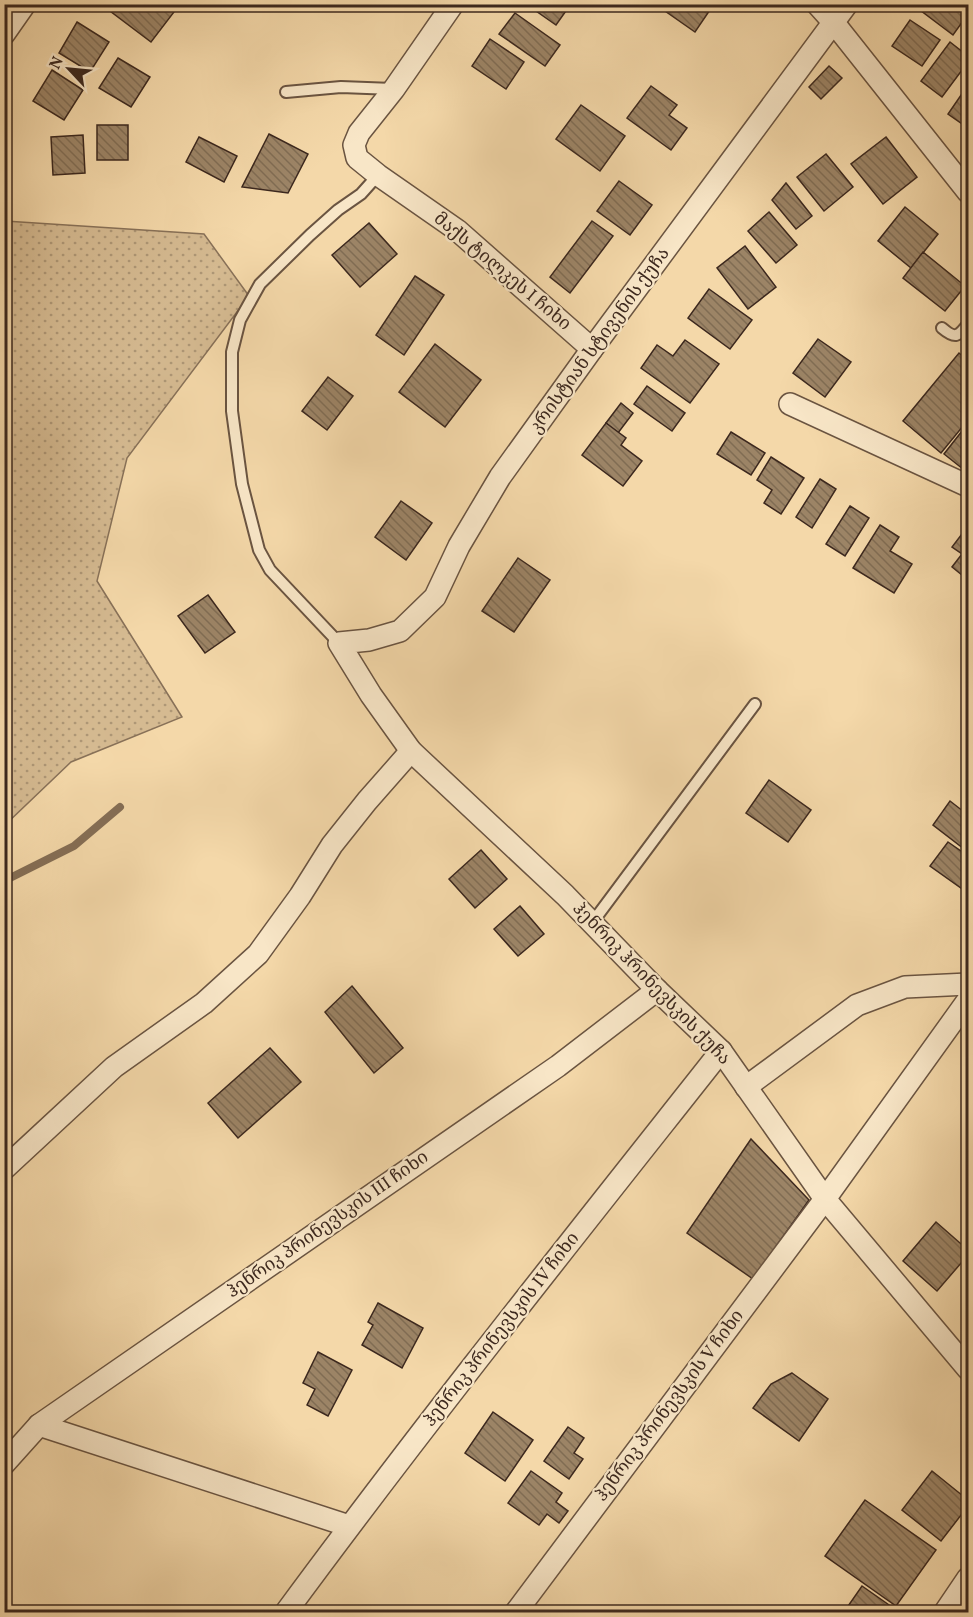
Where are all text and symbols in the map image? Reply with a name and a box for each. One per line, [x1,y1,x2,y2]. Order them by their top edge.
north arrow [39,39,99,99]
text: N [45,53,70,73]
street label: მაქს ტილკეს I ჩიხი [428,207,576,337]
street label: კრისტიან სტივენის ქუჩა [524,243,676,439]
street label: ჰენრიკ ჰრინევსკის ქუჩა [566,897,736,1071]
street label: ჰენრიკ პრინევსკის III ჩიხი [222,1146,434,1304]
street label: ჰენრიკ პრინევსკის IV ჩიხი [418,1228,586,1432]
street label: ჰენრიკ პრინევსკის V ჩიხი [590,1305,750,1507]

